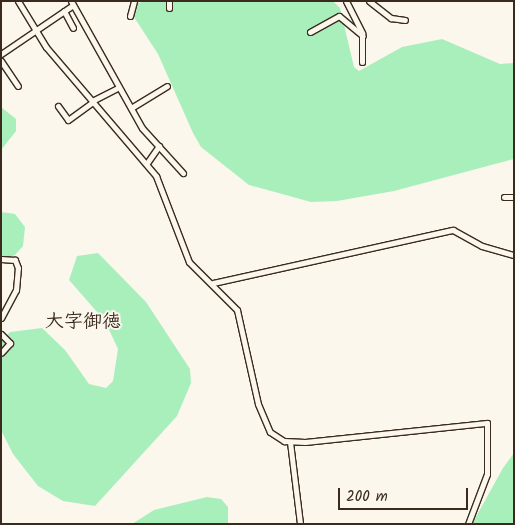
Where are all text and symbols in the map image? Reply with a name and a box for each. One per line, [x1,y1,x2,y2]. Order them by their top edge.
district label: 大字御徳 [45,312,121,334]
scale bar [340,478,470,510]
text: 200 m [346,485,388,509]

